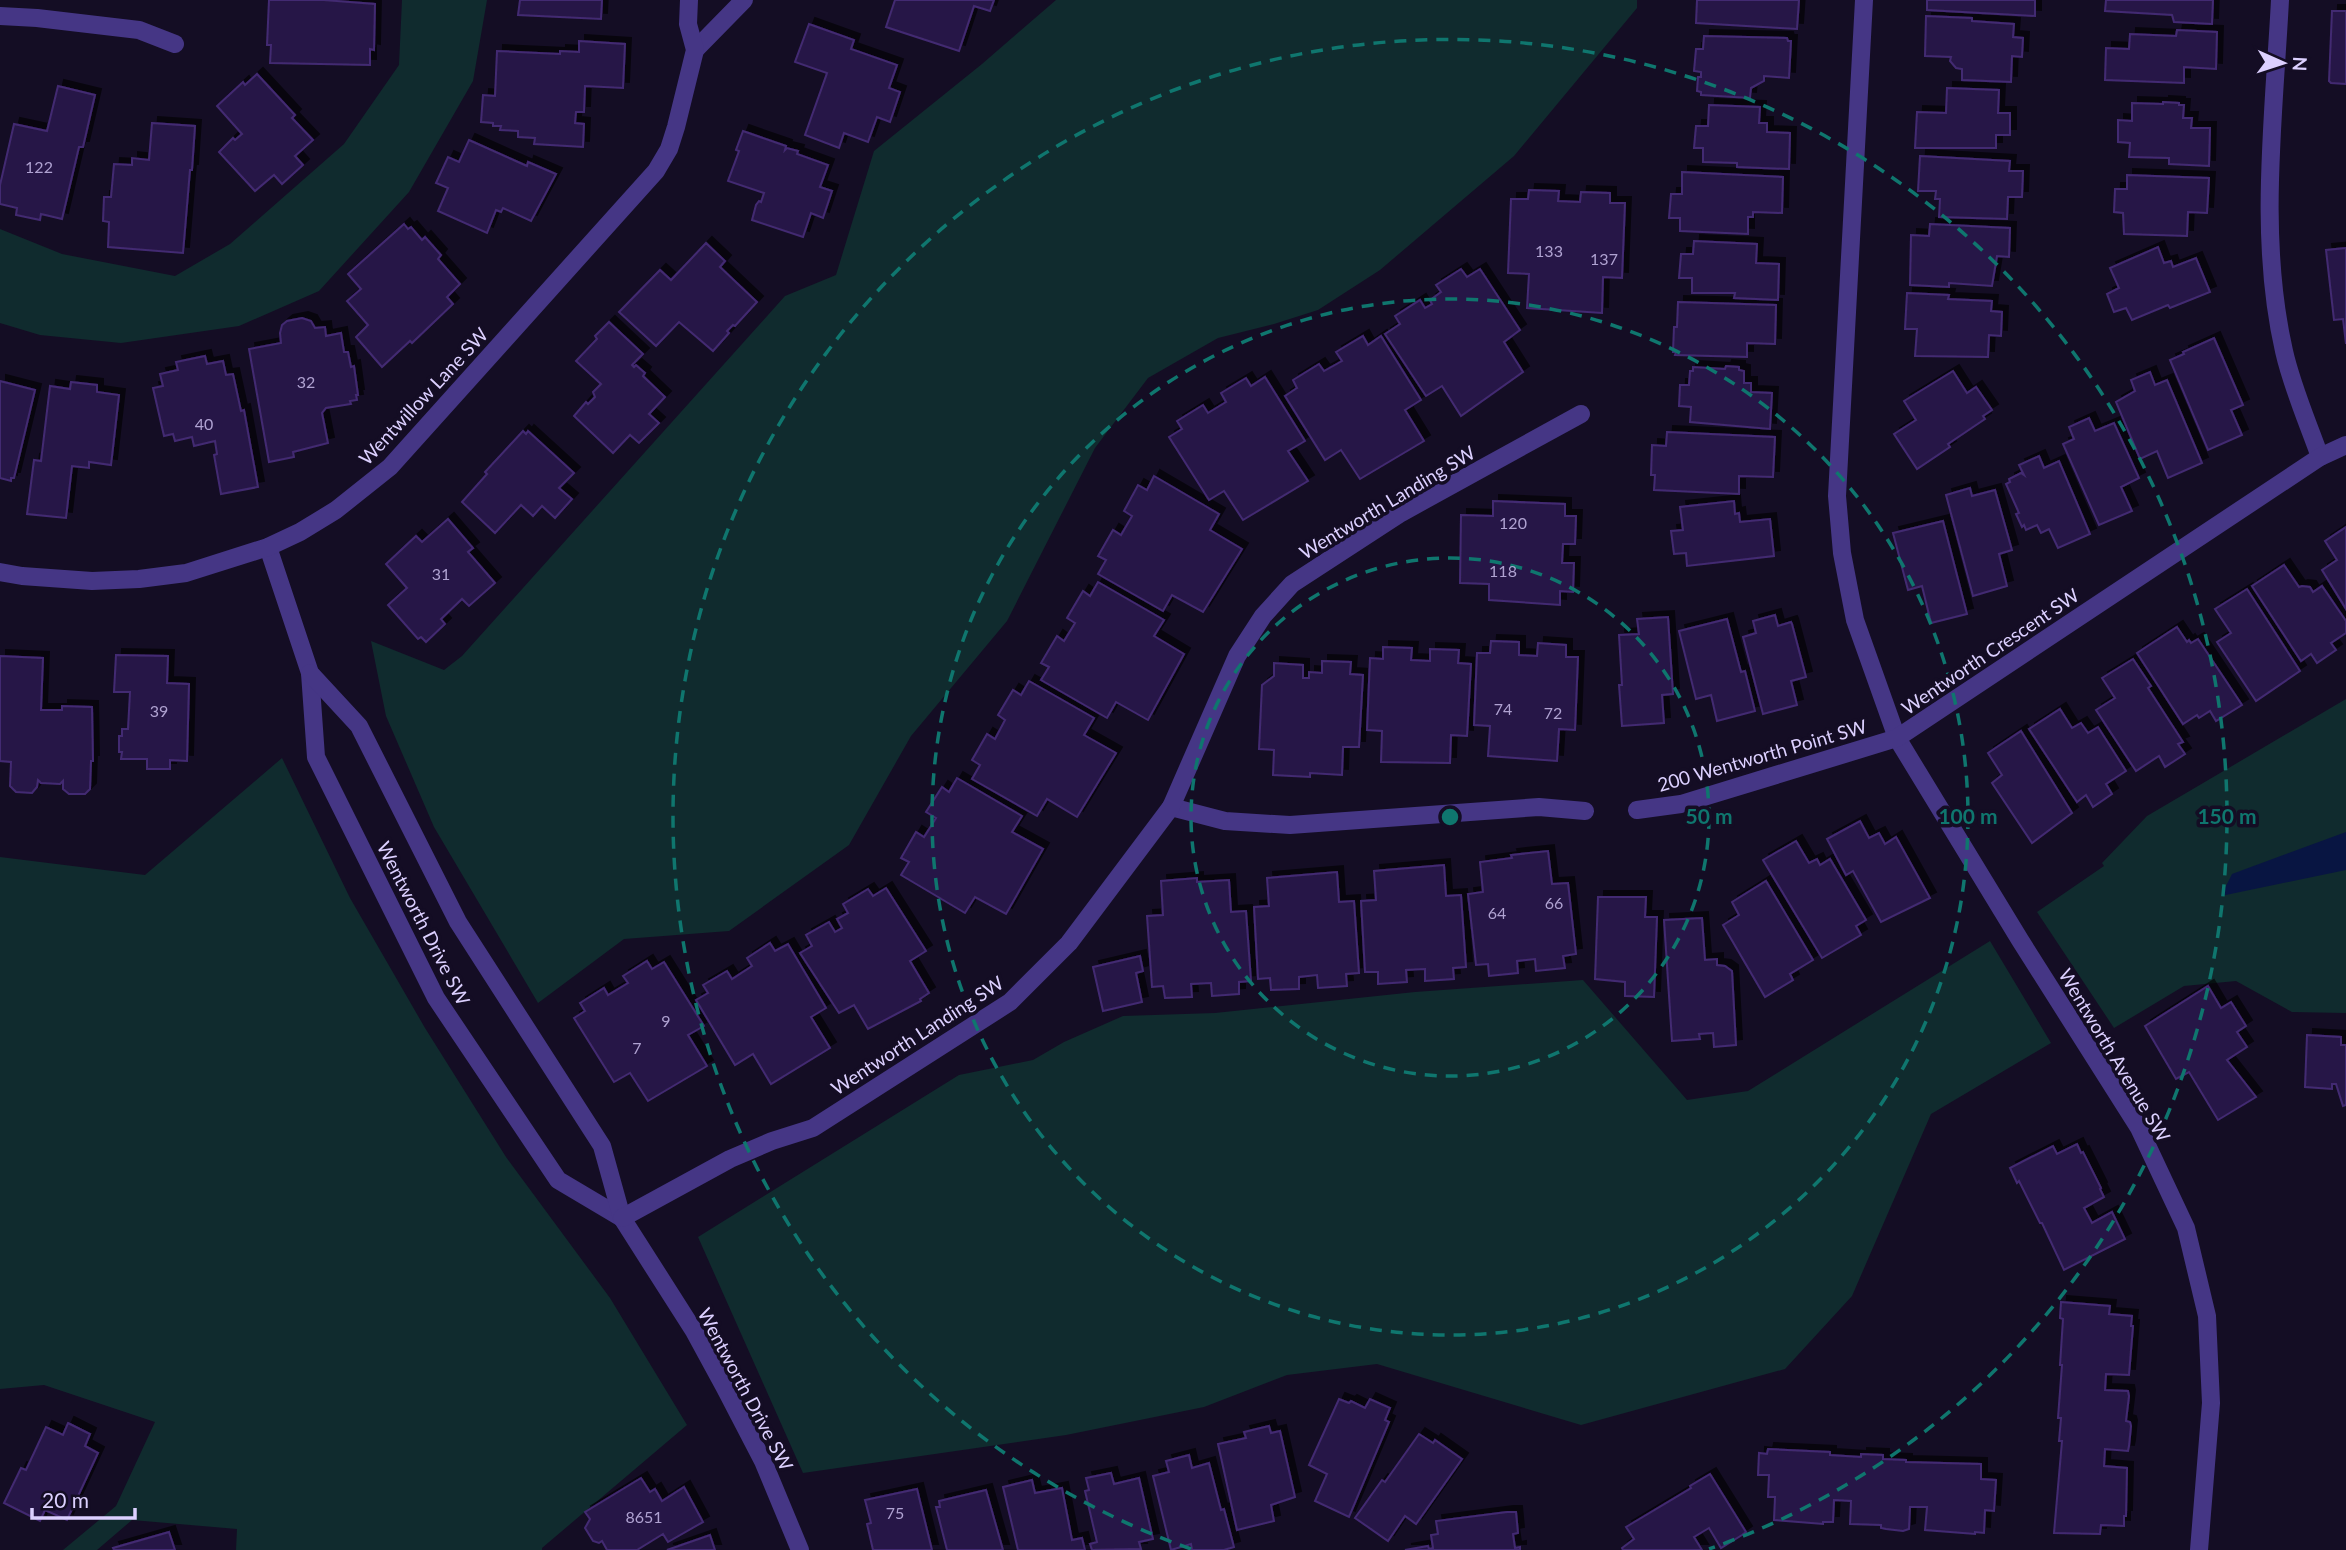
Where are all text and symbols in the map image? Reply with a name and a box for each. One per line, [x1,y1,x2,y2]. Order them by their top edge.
north arrow [2248,28,2318,98]
text: N [2289,56,2312,72]
house number: 122 [25,157,53,176]
house number: 133 [1535,241,1563,260]
house number: 137 [1590,249,1618,268]
street label: Wentwillow Lane SW [354,322,493,469]
house number: 32 [297,372,315,391]
house number: 40 [195,414,213,433]
street label: Wentworth Landing SW [1295,440,1479,564]
house number: 120 [1499,513,1527,532]
house number: 118 [1489,561,1517,580]
house number: 31 [432,564,450,583]
street label: Wentworth Crescent SW [1897,583,2083,719]
house number: 74 [1494,699,1512,718]
house number: 39 [150,701,168,720]
house number: 72 [1544,703,1562,722]
street label: 200 Wentworth Point SW [1655,714,1870,796]
text: 50 m [1685,803,1733,828]
text: 100 m [1938,803,1998,828]
text: 150 m [2197,803,2257,828]
centre of rings [1438,805,1462,829]
street label: Wentworth Drive SW [373,837,475,1009]
house number: 66 [1545,893,1563,912]
house number: 64 [1488,903,1506,922]
street label: Wentworth Avenue SW [2054,964,2176,1146]
street label: Wentworth Landing SW [826,970,1008,1099]
house number: 9 [661,1011,671,1030]
house number: 7 [632,1038,642,1057]
street label: Wentworth Drive SW [693,1304,799,1474]
scale bar [32,1476,135,1520]
text: 20 m [42,1487,89,1512]
house number: 75 [886,1503,904,1522]
house number: 8651 [625,1507,663,1526]

